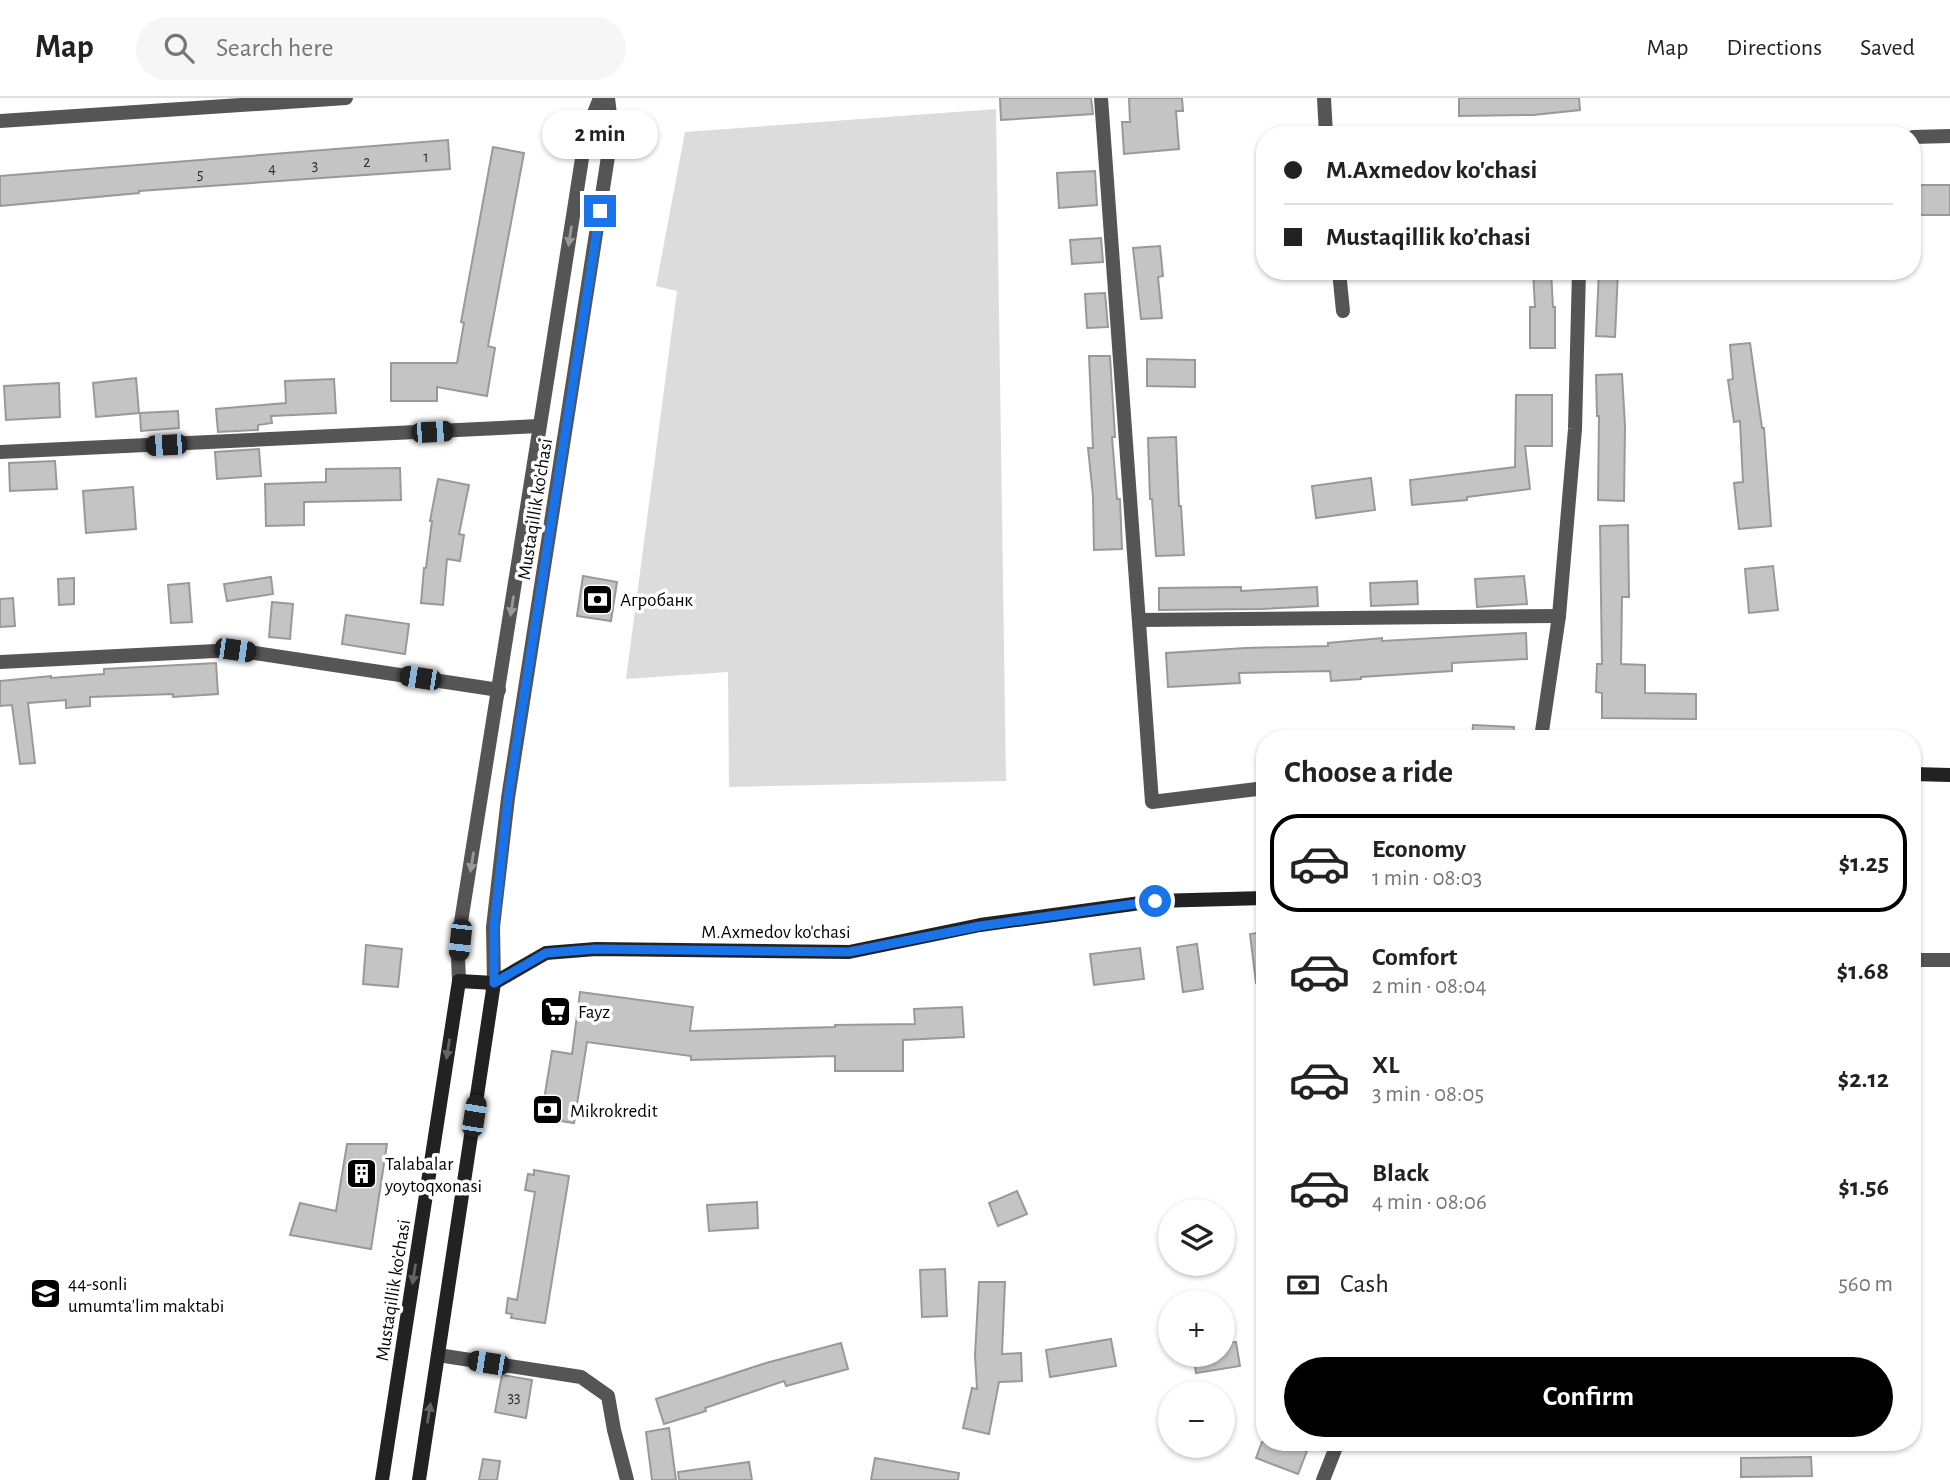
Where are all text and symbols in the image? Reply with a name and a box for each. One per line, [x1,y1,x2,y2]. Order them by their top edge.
search box [136,17,626,80]
icon: search [160,29,198,67]
text: Map [35,31,94,64]
text: Search here [216,35,334,61]
text: Map [1646,36,1688,60]
text: Directions [1726,36,1822,60]
text: Saved [1860,36,1915,60]
callout: 2 min [542,109,658,158]
text: 2 min [574,123,626,146]
house number: 1 [423,149,429,165]
house number: 2 [363,154,371,170]
house number: 3 [312,157,318,173]
text: M.Axmedov ko'chasi [1326,157,1537,183]
house number: 4 [268,160,276,176]
house number: 5 [197,166,203,182]
route end [584,195,616,227]
text: Mustaqillik ko’chasi [1326,224,1531,250]
one-way arrow [564,225,575,247]
car [411,420,454,444]
car [145,433,188,457]
street label: Mustaqillik ko’chasi [515,437,556,581]
bank icon: Агробанк [580,582,614,616]
place label: Агробанк [620,591,693,610]
one-way arrow [506,595,517,617]
car [213,637,258,663]
car [398,664,443,692]
text: Choose a ride [1284,756,1453,788]
icon: car [1288,832,1351,895]
text: Economy [1372,836,1466,862]
text: $1.25 [1839,850,1889,876]
one-way arrow [466,851,477,873]
text: 1 min · 08:03 [1372,867,1482,890]
route start [1139,885,1171,917]
car [448,918,473,962]
street label: M.Axmedov ko'chasi [701,923,851,942]
icon: car [1288,940,1351,1003]
text: Comfort [1372,944,1457,970]
text: $1.68 [1837,958,1889,984]
text: 2 min · 08:04 [1372,975,1486,998]
supermarket icon: Fayz [538,994,572,1028]
place label: Fayz [578,1003,610,1022]
one-way arrow [442,1038,453,1060]
icon: car [1288,1048,1351,1111]
text: XL [1372,1052,1399,1078]
text: $2.12 [1837,1066,1889,1092]
text: 3 min · 08:05 [1372,1083,1484,1106]
bank icon: Mikrokredit [530,1093,564,1127]
car [461,1094,488,1138]
place label: Mikrokredit [570,1102,658,1121]
place label: Talabalar yoytoqxonasi [384,1155,482,1196]
icon: car [1288,1156,1351,1219]
building icon: Talabalar yoytoqxonasi [345,1157,379,1191]
text: Black [1372,1160,1429,1186]
text: $1.56 [1838,1174,1889,1200]
text: 4 min · 08:06 [1372,1191,1487,1214]
map controls [1158,1199,1235,1458]
button: layers [1158,1199,1235,1276]
street label: Mustaqillik ko’chasi [373,1218,414,1362]
one-way arrow [408,1263,419,1285]
icon: cash [1284,1266,1322,1304]
text: Cash [1340,1271,1389,1297]
text: 560 m [1838,1273,1893,1296]
place label: 44-sonli umumta'lim maktabi [68,1275,224,1316]
school or university icon: 44-sonli umumta'lim maktabi [28,1277,62,1311]
button: + [1158,1290,1235,1367]
car [466,1349,511,1377]
button: Confirm [1284,1357,1893,1437]
button: − [1158,1381,1235,1458]
house number: 33 [507,1389,521,1405]
one-way arrow [424,1401,435,1423]

